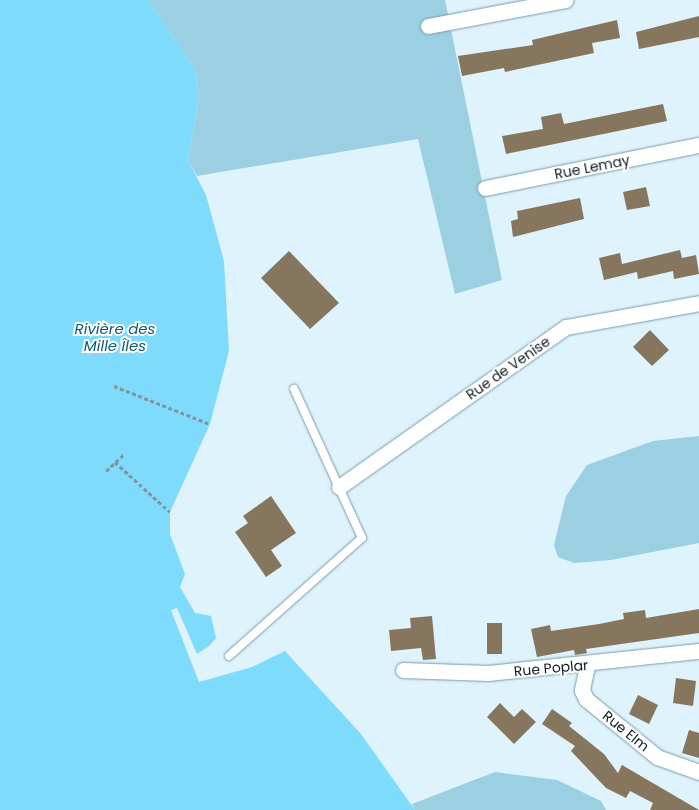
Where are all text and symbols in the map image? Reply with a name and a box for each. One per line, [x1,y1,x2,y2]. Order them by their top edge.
street label: Rue Lemay [553,151,631,183]
water label: Rivière des Mille Îles [75,319,155,354]
street label: Rue de Venise [463,333,553,403]
street label: Rue Poplar [513,656,589,680]
street label: Rue Elm [599,707,653,755]

